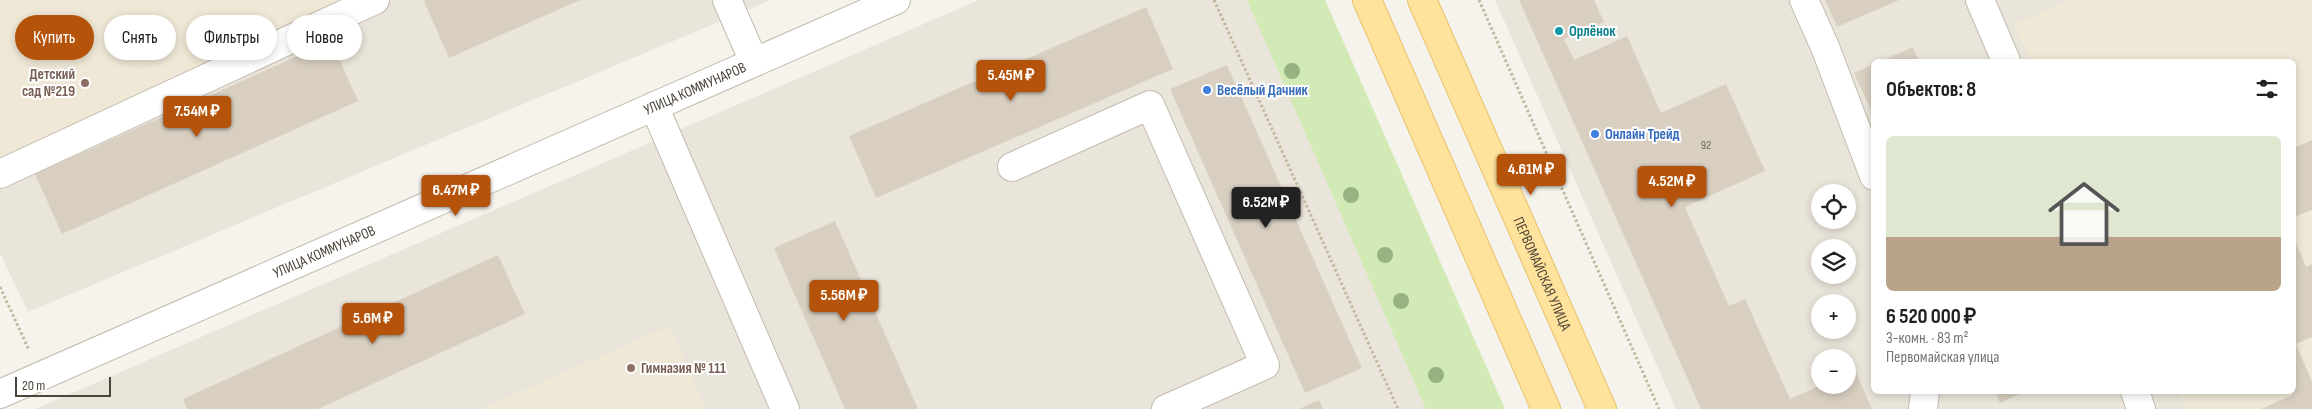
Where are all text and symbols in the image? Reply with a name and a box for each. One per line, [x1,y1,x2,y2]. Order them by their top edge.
chip: Купить [15,15,94,60]
chip: Снять [104,15,176,60]
chip: Фильтры [186,15,277,60]
chip: Новое [287,15,362,60]
place label: Орлёнок [1569,22,1616,41]
marker: Орлёнок [1553,25,1565,37]
street label: УЛИЦА КОММУНАРОВ [641,58,749,120]
pin: 5.45M ₽ [965,59,1057,102]
place label: Детский сад №219 [22,65,75,101]
text: 5.45M ₽ [987,66,1035,85]
icon: filters [2253,75,2281,103]
marker: Детский сад №219 [79,77,91,89]
text: Объектов: 8 [1886,77,1976,102]
place label: Весёлый Дачник [1217,81,1309,100]
marker: Весёлый Дачник [1201,84,1213,96]
pin: 7.54M ₽ [151,96,243,138]
text: 7.54M ₽ [174,102,220,121]
place label: Онлайн Трейд [1605,125,1680,144]
marker: Онлайн Трейд [1589,128,1601,140]
house number: 92 [1701,138,1711,153]
pin: 4.61M ₽ [1485,154,1577,196]
text: 4.61M ₽ [1508,160,1554,179]
pin: 4.52M ₽ [1626,166,1718,208]
icon: home [2039,169,2129,259]
text: 4.52M ₽ [1648,172,1696,191]
pin: 6.47M ₽ [410,174,502,217]
text: 6.47M ₽ [432,181,480,200]
map controls [1811,184,1856,394]
button: locate [1811,184,1856,229]
pin: 6.52M ₽ [1220,186,1312,229]
text: 6.52M ₽ [1243,193,1289,212]
street label: ПЕРВОМАЙСКАЯ УЛИЦА [1509,214,1575,334]
street label: УЛИЦА КОММУНАРОВ [270,221,379,283]
button: layers [1811,239,1856,284]
pin: 5.56M ₽ [798,280,890,322]
text: 5.56M ₽ [820,286,868,305]
button: + [1811,294,1856,339]
pin: 5.6M ₽ [332,302,414,345]
text: 6 520 000 ₽ [1886,304,1976,329]
text: 5.6M ₽ [353,309,393,328]
text: 3-комн. · 83 m² [1886,329,1968,348]
text: Первомайская улица [1886,348,2000,367]
button: − [1811,349,1856,394]
place label: Гимназия № 111 [641,359,726,378]
marker: Гимназия № 111 [625,362,637,374]
scale bar [15,374,111,397]
text: 20 m [22,377,45,394]

